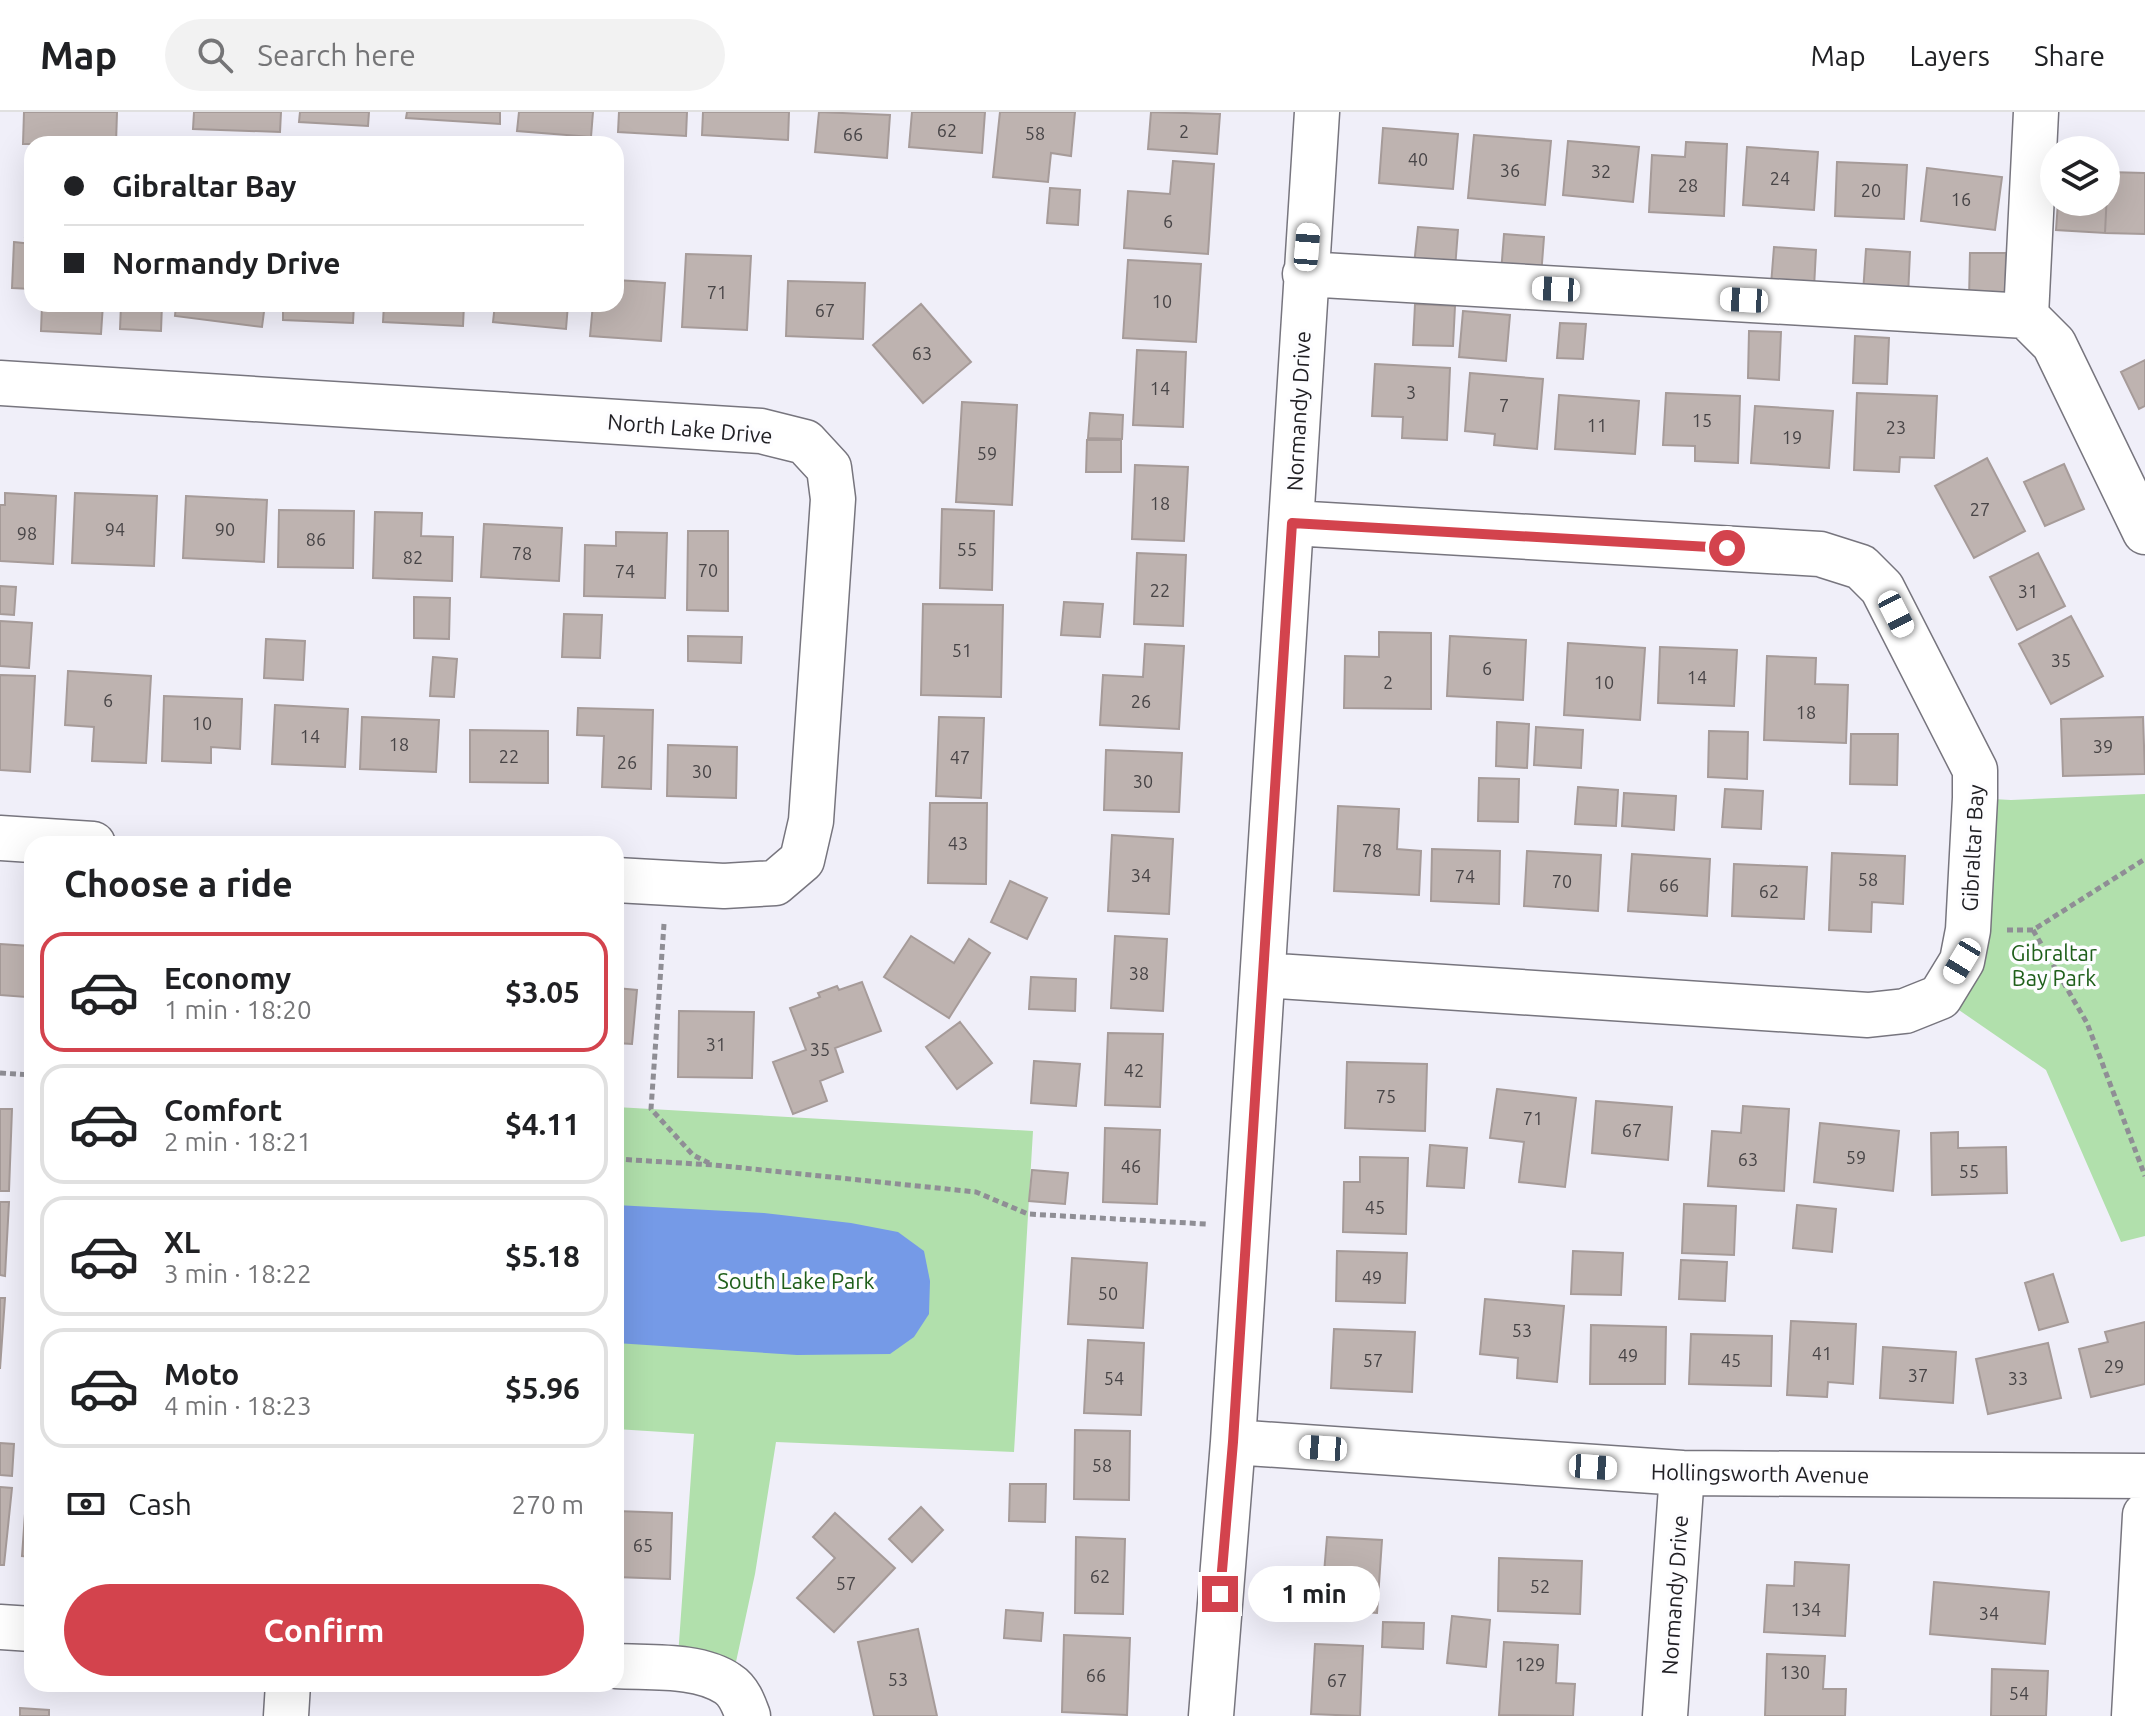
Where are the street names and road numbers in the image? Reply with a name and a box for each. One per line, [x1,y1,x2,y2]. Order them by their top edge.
street label: Normandy Drive [1281,330,1315,492]
street label: North Lake Drive [606,408,774,448]
street label: Gibraltar Bay [1956,783,1988,912]
street label: Hollingsworth Avenue [1651,1459,1869,1487]
street label: Normandy Drive [1656,1514,1692,1676]

